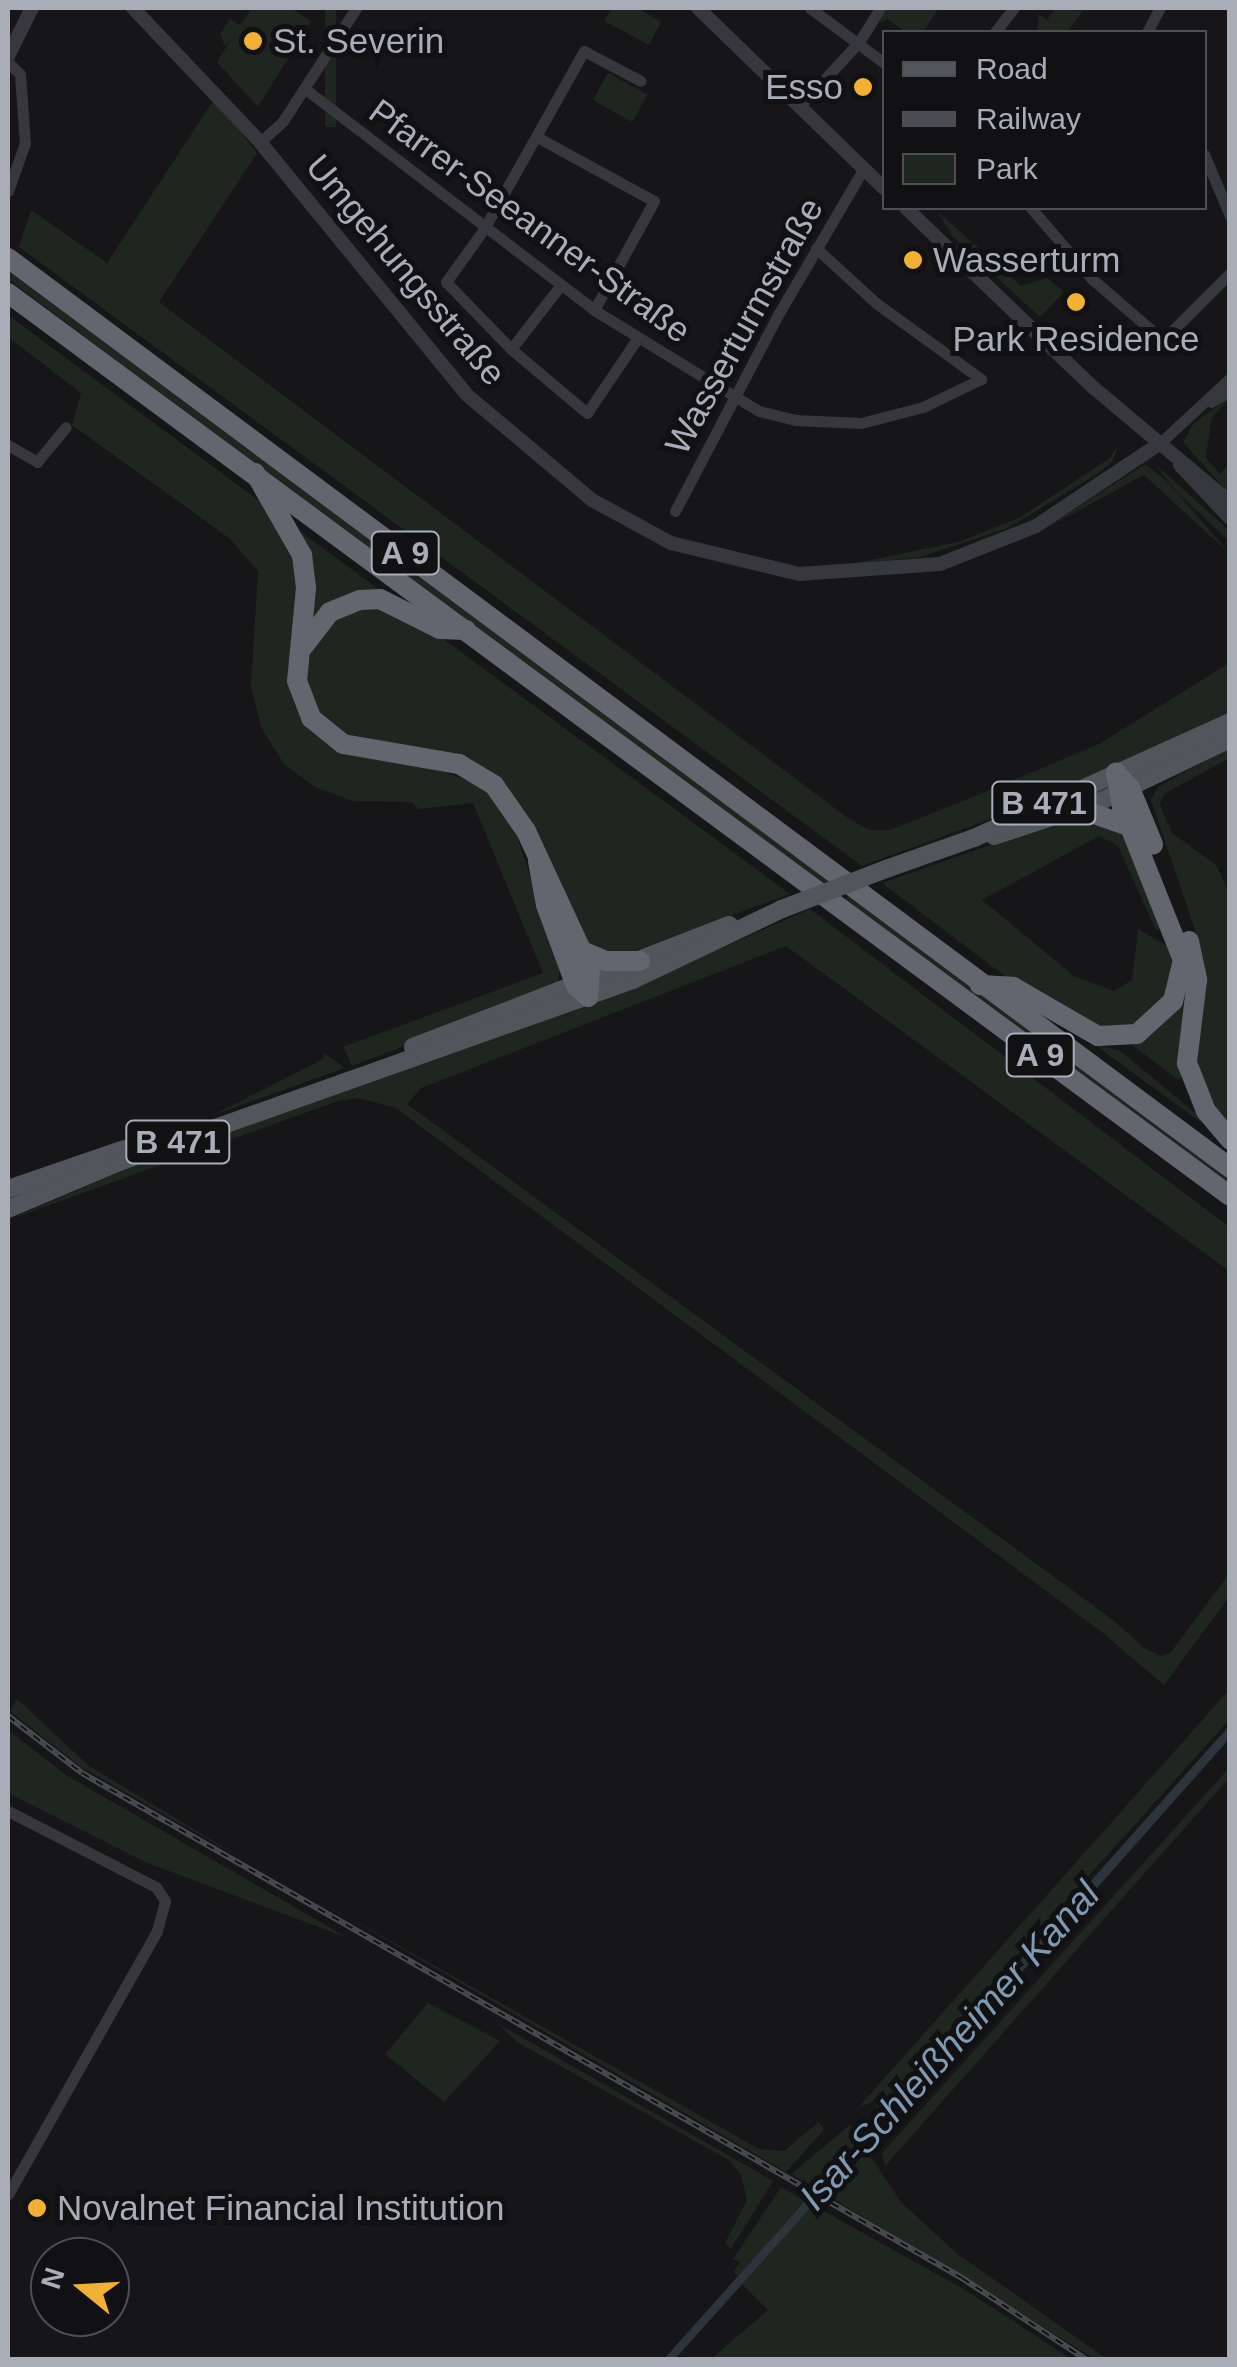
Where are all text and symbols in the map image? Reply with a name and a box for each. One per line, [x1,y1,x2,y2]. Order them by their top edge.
place label: St. Severin [273,20,444,62]
marker: St. Severin [242,30,264,52]
legend [882,30,1207,210]
text: Road [976,52,1048,85]
place label: Esso [765,66,843,108]
marker: Esso [852,76,874,98]
street label: Pfarrer-Seeanner-Straße [361,90,699,352]
text: Railway [976,102,1081,135]
street label: Umgehungsstraße [297,146,515,394]
text: Park [976,152,1038,185]
street label: Wasserturmstraße [656,191,832,461]
place label: Wasserturm [933,239,1120,281]
marker: Wasserturm [902,249,924,271]
marker: Park Residence [1065,291,1087,313]
place label: Park Residence [952,318,1200,360]
road number: A 9 [370,526,440,580]
road number: B 471 [989,776,1099,830]
road number: A 9 [1005,1028,1075,1082]
road number: B 471 [123,1115,233,1169]
water label: Isar-Schleißheimer Kanal [791,1872,1109,2220]
place label: Novalnet Financial Institution [57,2187,504,2229]
marker: Novalnet Financial Institution [26,2197,48,2219]
north arrow [30,2237,130,2337]
text: N [35,2264,71,2293]

